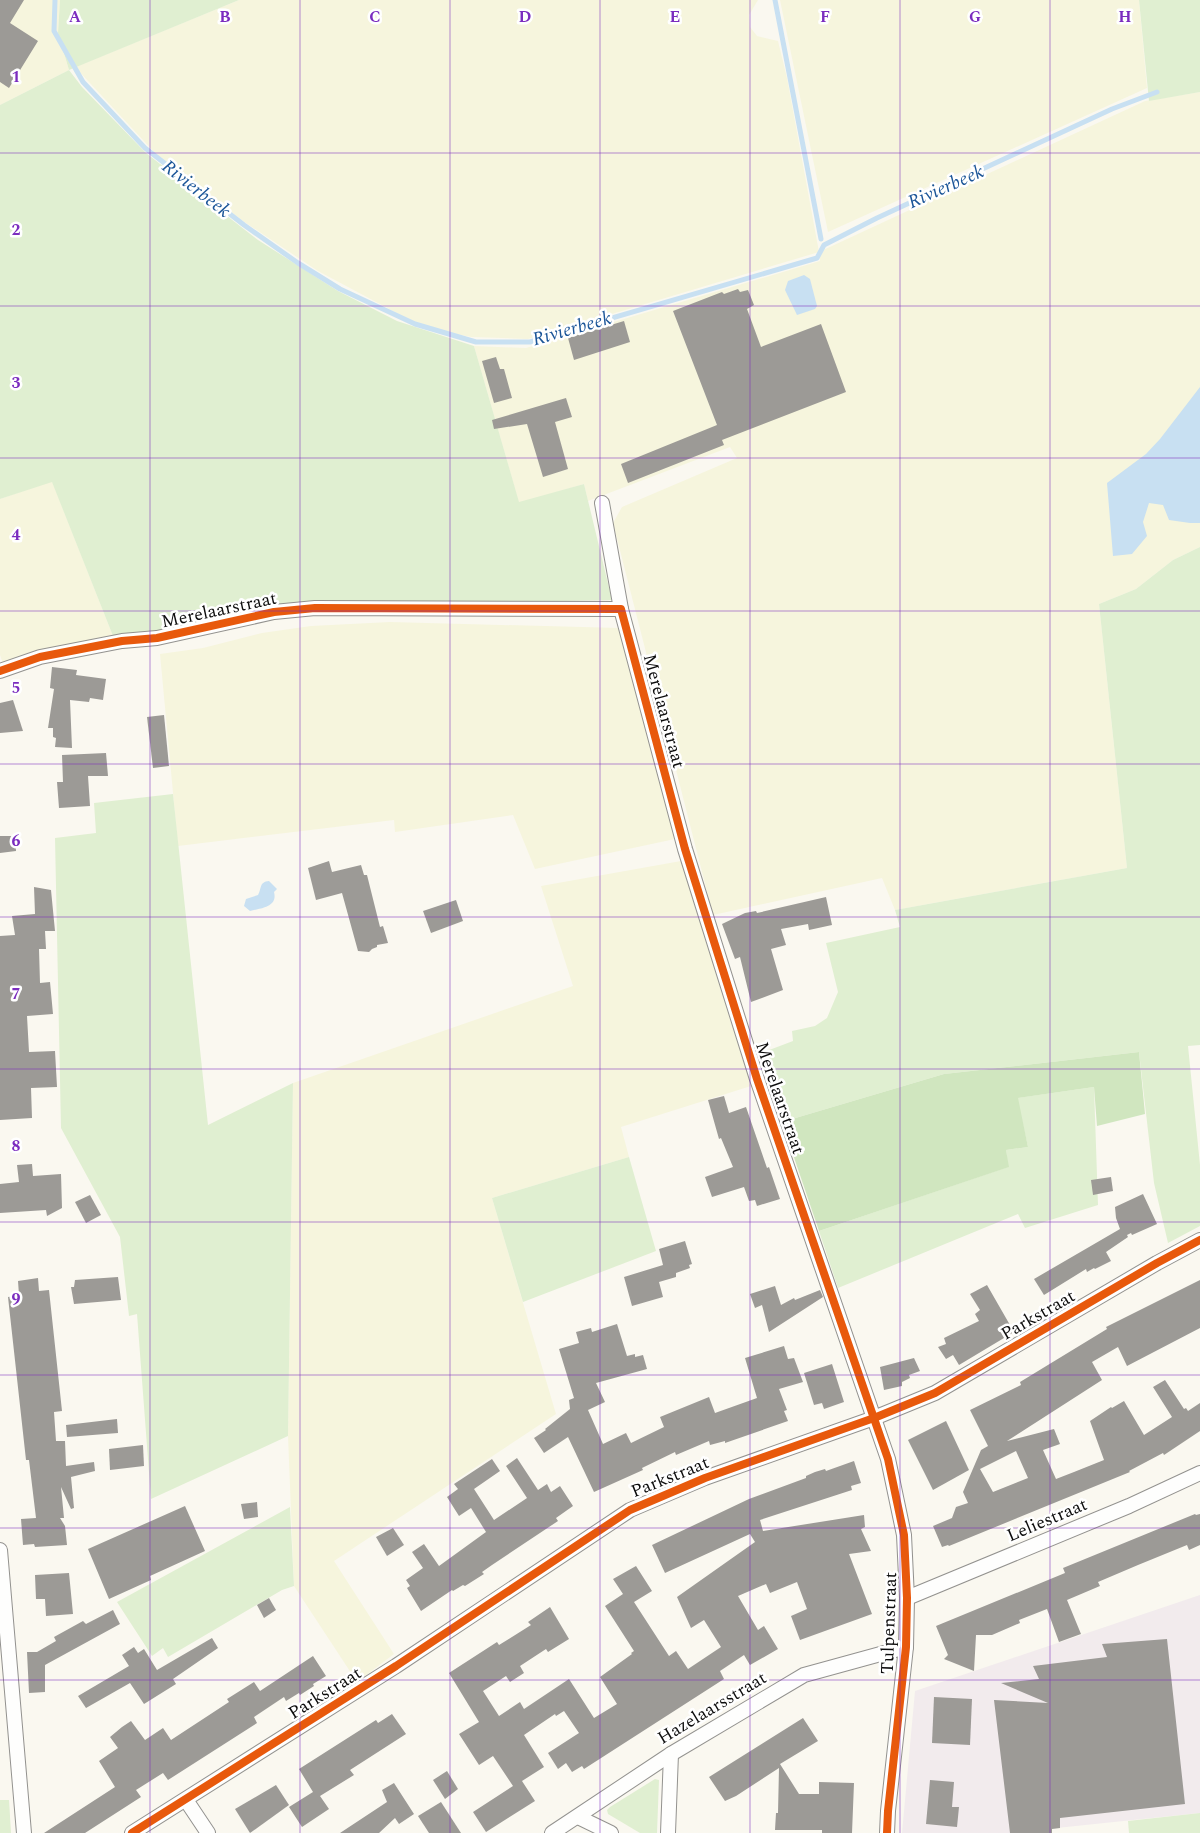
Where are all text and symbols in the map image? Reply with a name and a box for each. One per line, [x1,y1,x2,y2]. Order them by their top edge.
text: A [69,5,82,29]
text: B [219,5,231,29]
text: C [369,5,381,29]
text: D [519,5,532,29]
text: E [670,5,680,29]
text: F [820,5,830,29]
text: G [969,5,981,29]
text: H [1118,5,1132,29]
text: 1 [12,65,20,89]
water label: Rivierbeek [155,153,237,225]
water label: Rivierbeek [903,157,989,217]
text: 2 [12,218,21,242]
water label: Rivierbeek [529,304,615,354]
text: 3 [12,371,21,395]
text: 4 [12,523,21,547]
street label: Merelaarstraat [159,585,279,635]
street label: Merelaarstraat [636,651,692,771]
text: 5 [12,676,20,700]
text: 6 [12,829,21,853]
text: 7 [12,982,21,1006]
street label: Merelaarstraat [748,1038,812,1158]
text: 8 [12,1134,21,1158]
street label: Parkstraat [996,1283,1080,1347]
text: 9 [12,1287,21,1311]
street label: Parkstraat [627,1449,713,1505]
street label: Leliestraat [1003,1491,1091,1549]
street label: Tulpenstraat [874,1571,904,1675]
street label: Parkstraat [283,1660,367,1726]
street label: Hazelaarsstraat [652,1665,772,1751]

